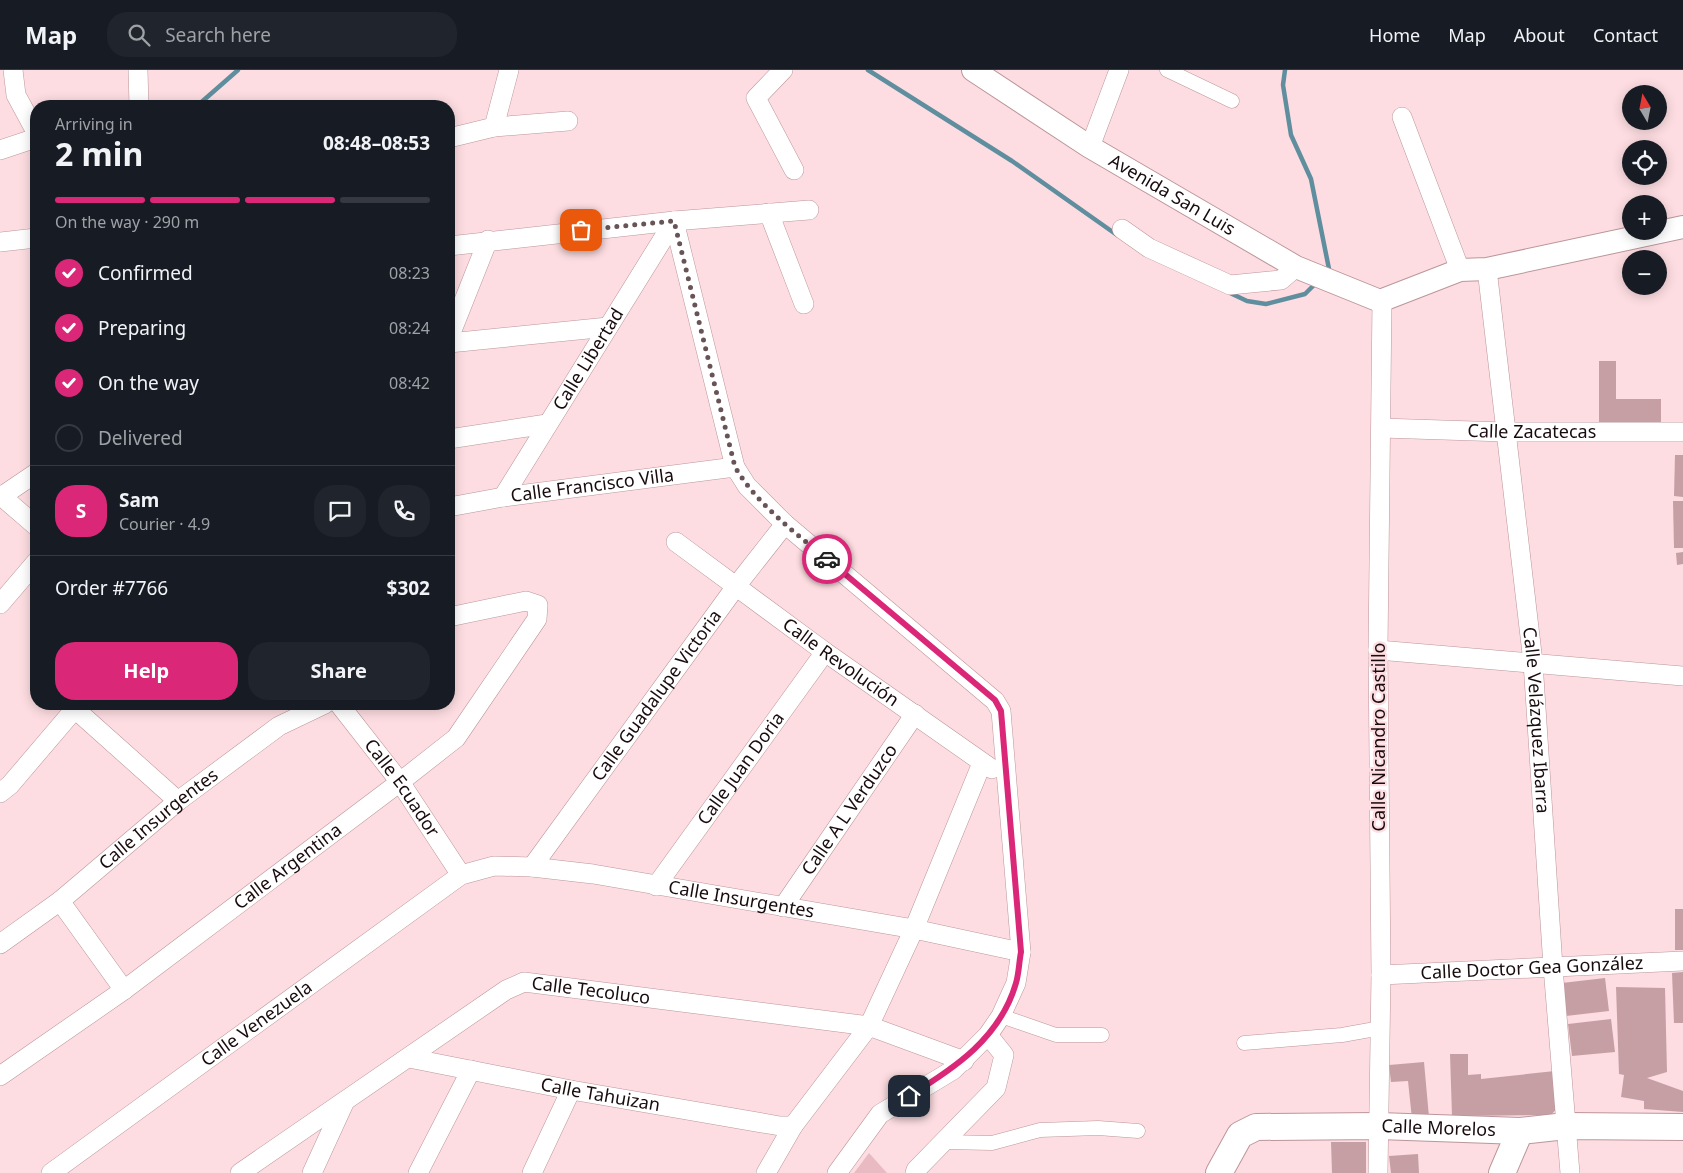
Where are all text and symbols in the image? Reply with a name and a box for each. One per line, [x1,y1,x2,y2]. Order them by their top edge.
search box [107,12,457,57]
text: Map [25,18,77,51]
icon: search [125,21,153,49]
text: Search here [165,22,271,48]
text: Home [1369,23,1420,47]
text: Map [1448,23,1486,47]
text: About [1514,23,1565,47]
text: Contact [1593,23,1658,47]
north arrow [1622,85,1668,130]
map controls [1622,85,1667,295]
text: Arriving in [55,113,133,135]
text: 08:48–08:53 [323,130,430,156]
text: 2 min [55,132,143,175]
button: locate [1622,140,1667,185]
street label: Avenida San Luis [1105,148,1240,240]
button: + [1622,195,1667,240]
pin [560,209,602,251]
text: On the way · 290 m [55,211,199,233]
icon: bag [567,216,595,244]
button: − [1622,250,1667,295]
icon: check [55,259,83,287]
text: Confirmed [98,260,193,286]
text: 08:23 [389,262,430,284]
street label: Calle Libertad [547,303,628,414]
icon: check [55,314,83,342]
text: Preparing [98,315,186,341]
text: 08:24 [389,317,430,339]
icon: check [55,369,83,397]
text: On the way [98,370,199,396]
text: 08:42 [389,372,430,394]
street label: Calle Zacatecas [1467,418,1596,443]
text: Delivered [98,425,183,451]
street label: Calle Francisco Villa [509,462,675,507]
button: chat [314,485,366,537]
button: phone [378,485,430,537]
text: Sam [119,487,159,513]
text: S [76,498,86,524]
text: Courier · 4.9 [119,513,210,535]
courier [802,534,852,584]
icon: car [813,545,841,573]
text: Order #7766 [55,575,168,601]
text: $302 [387,575,430,601]
street label: Calle Guadalupe Victoria [585,604,726,786]
street label: Calle Revolución [778,612,904,711]
street label: Calle Velázquez Ibarra [1518,626,1556,814]
button: Help [55,642,238,700]
button: Share [248,642,430,700]
street label: Calle Nicandro Castillo [1366,643,1390,831]
street label: Calle Juan Doria [691,707,789,829]
street label: Calle Ecuador [360,733,446,842]
street label: Calle A L Verduzco [795,739,902,879]
street label: Calle Insurgentes [93,762,223,874]
street label: Calle Argentina [228,817,346,914]
street label: Calle Insurgentes [667,874,816,923]
street label: Calle Doctor Gea González [1420,950,1644,984]
street label: Calle Tecoluco [530,970,652,1009]
street label: Calle Venezuela [195,974,316,1071]
street label: Calle Tahuizan [539,1071,662,1116]
pin [888,1075,930,1117]
icon: home [895,1082,923,1110]
street label: Calle Morelos [1381,1113,1496,1141]

